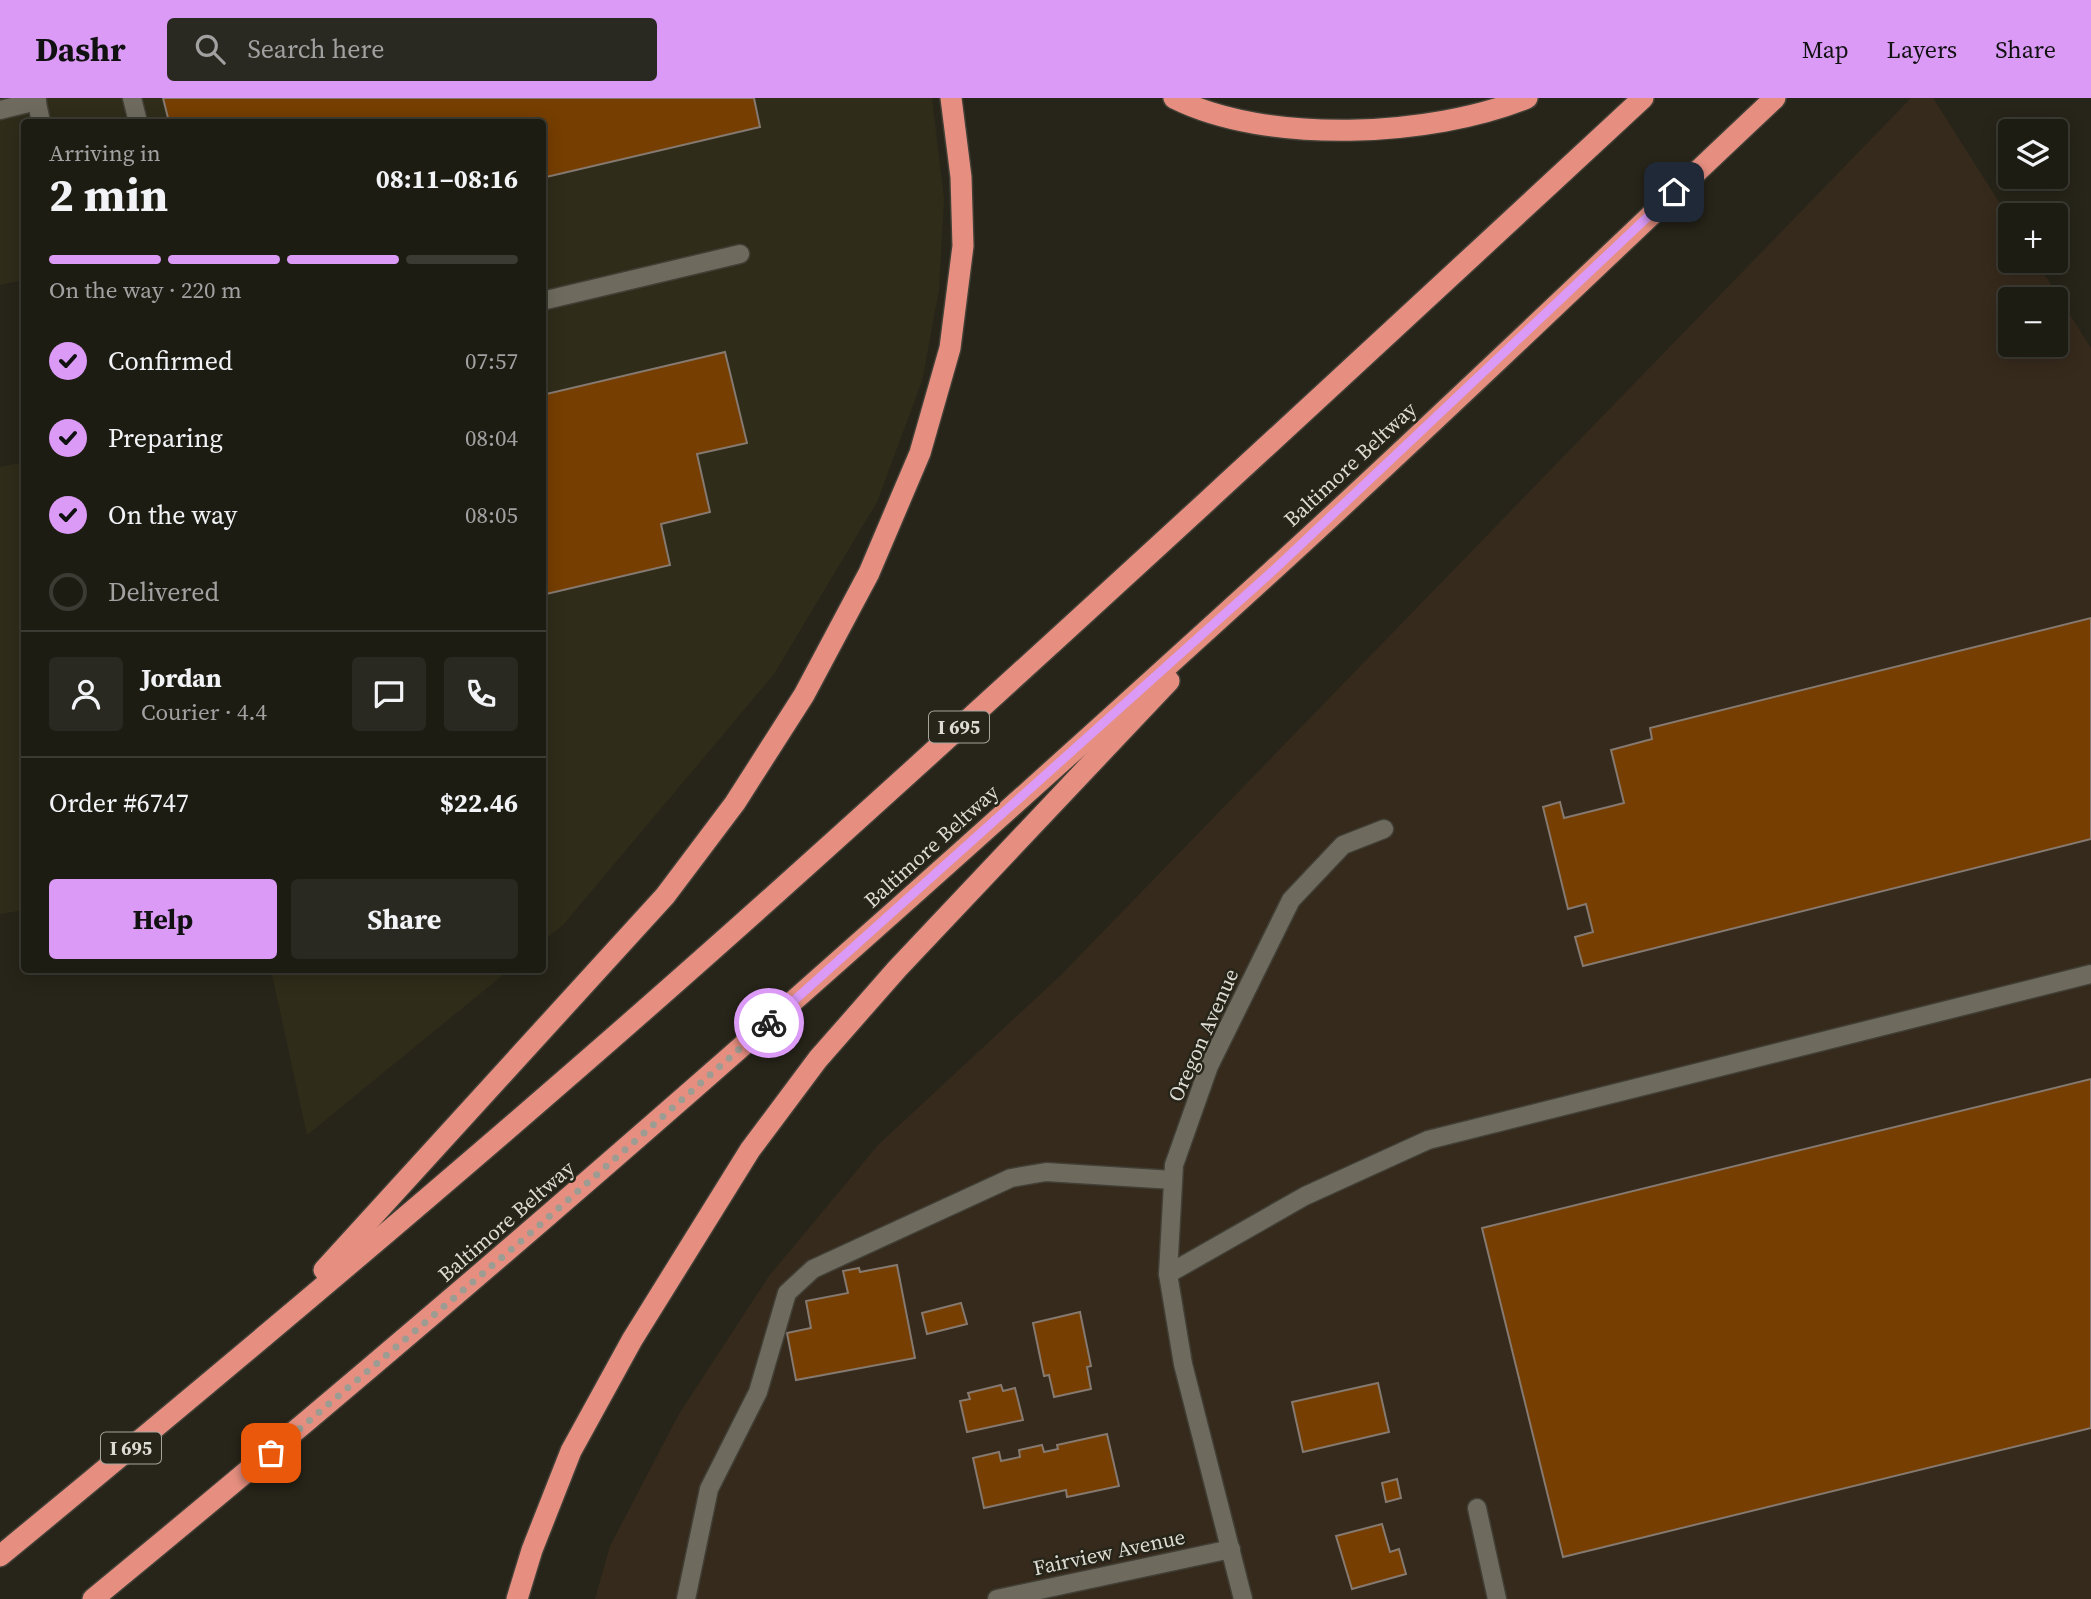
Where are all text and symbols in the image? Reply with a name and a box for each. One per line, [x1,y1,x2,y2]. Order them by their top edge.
search box [167,18,657,81]
text: Dashr [35,27,125,72]
icon: search [191,30,229,68]
text: Search here [247,31,385,67]
text: Map [1802,33,1849,66]
text: Layers [1887,33,1957,66]
text: Share [1995,33,2056,66]
map controls [1998,119,2068,357]
button: layers [1998,119,2068,189]
text: Arriving in [49,137,161,169]
text: 08:11–08:16 [376,161,518,197]
pin [1644,162,1704,222]
text: 2 min [49,163,168,226]
icon: home [1655,173,1693,211]
button: + [1998,203,2068,273]
text: On the way · 220 m [49,274,242,306]
button: − [1998,287,2068,357]
icon: check [49,342,87,380]
text: Confirmed [108,343,233,379]
text: 07:57 [465,345,518,377]
street label: Baltimore Beltway [1277,395,1423,533]
icon: check [49,419,87,457]
text: Preparing [108,420,223,456]
text: 08:04 [465,422,518,454]
icon: check [49,496,87,534]
text: On the way [108,497,237,533]
text: 08:05 [465,499,518,531]
text: Delivered [108,574,219,610]
button: person [49,657,123,731]
button: chat [352,657,426,731]
button: phone [444,657,518,731]
text: Jordan [141,660,222,696]
text: Courier · 4.4 [141,696,267,728]
road number: I 695 [929,712,989,742]
street label: Baltimore Beltway [857,778,1005,914]
text: Order #6747 [49,785,189,821]
text: $22.46 [440,785,518,821]
button: Help [49,879,277,959]
button: Share [291,879,518,959]
street label: Oregon Avenue [1161,964,1245,1106]
courier [734,988,804,1058]
icon: bike [750,1004,788,1042]
street label: Baltimore Beltway [432,1154,581,1288]
pin [241,1423,301,1483]
road number: I 695 [101,1432,161,1464]
icon: bag [252,1434,290,1472]
street label: Fairview Avenue [1030,1522,1188,1582]

